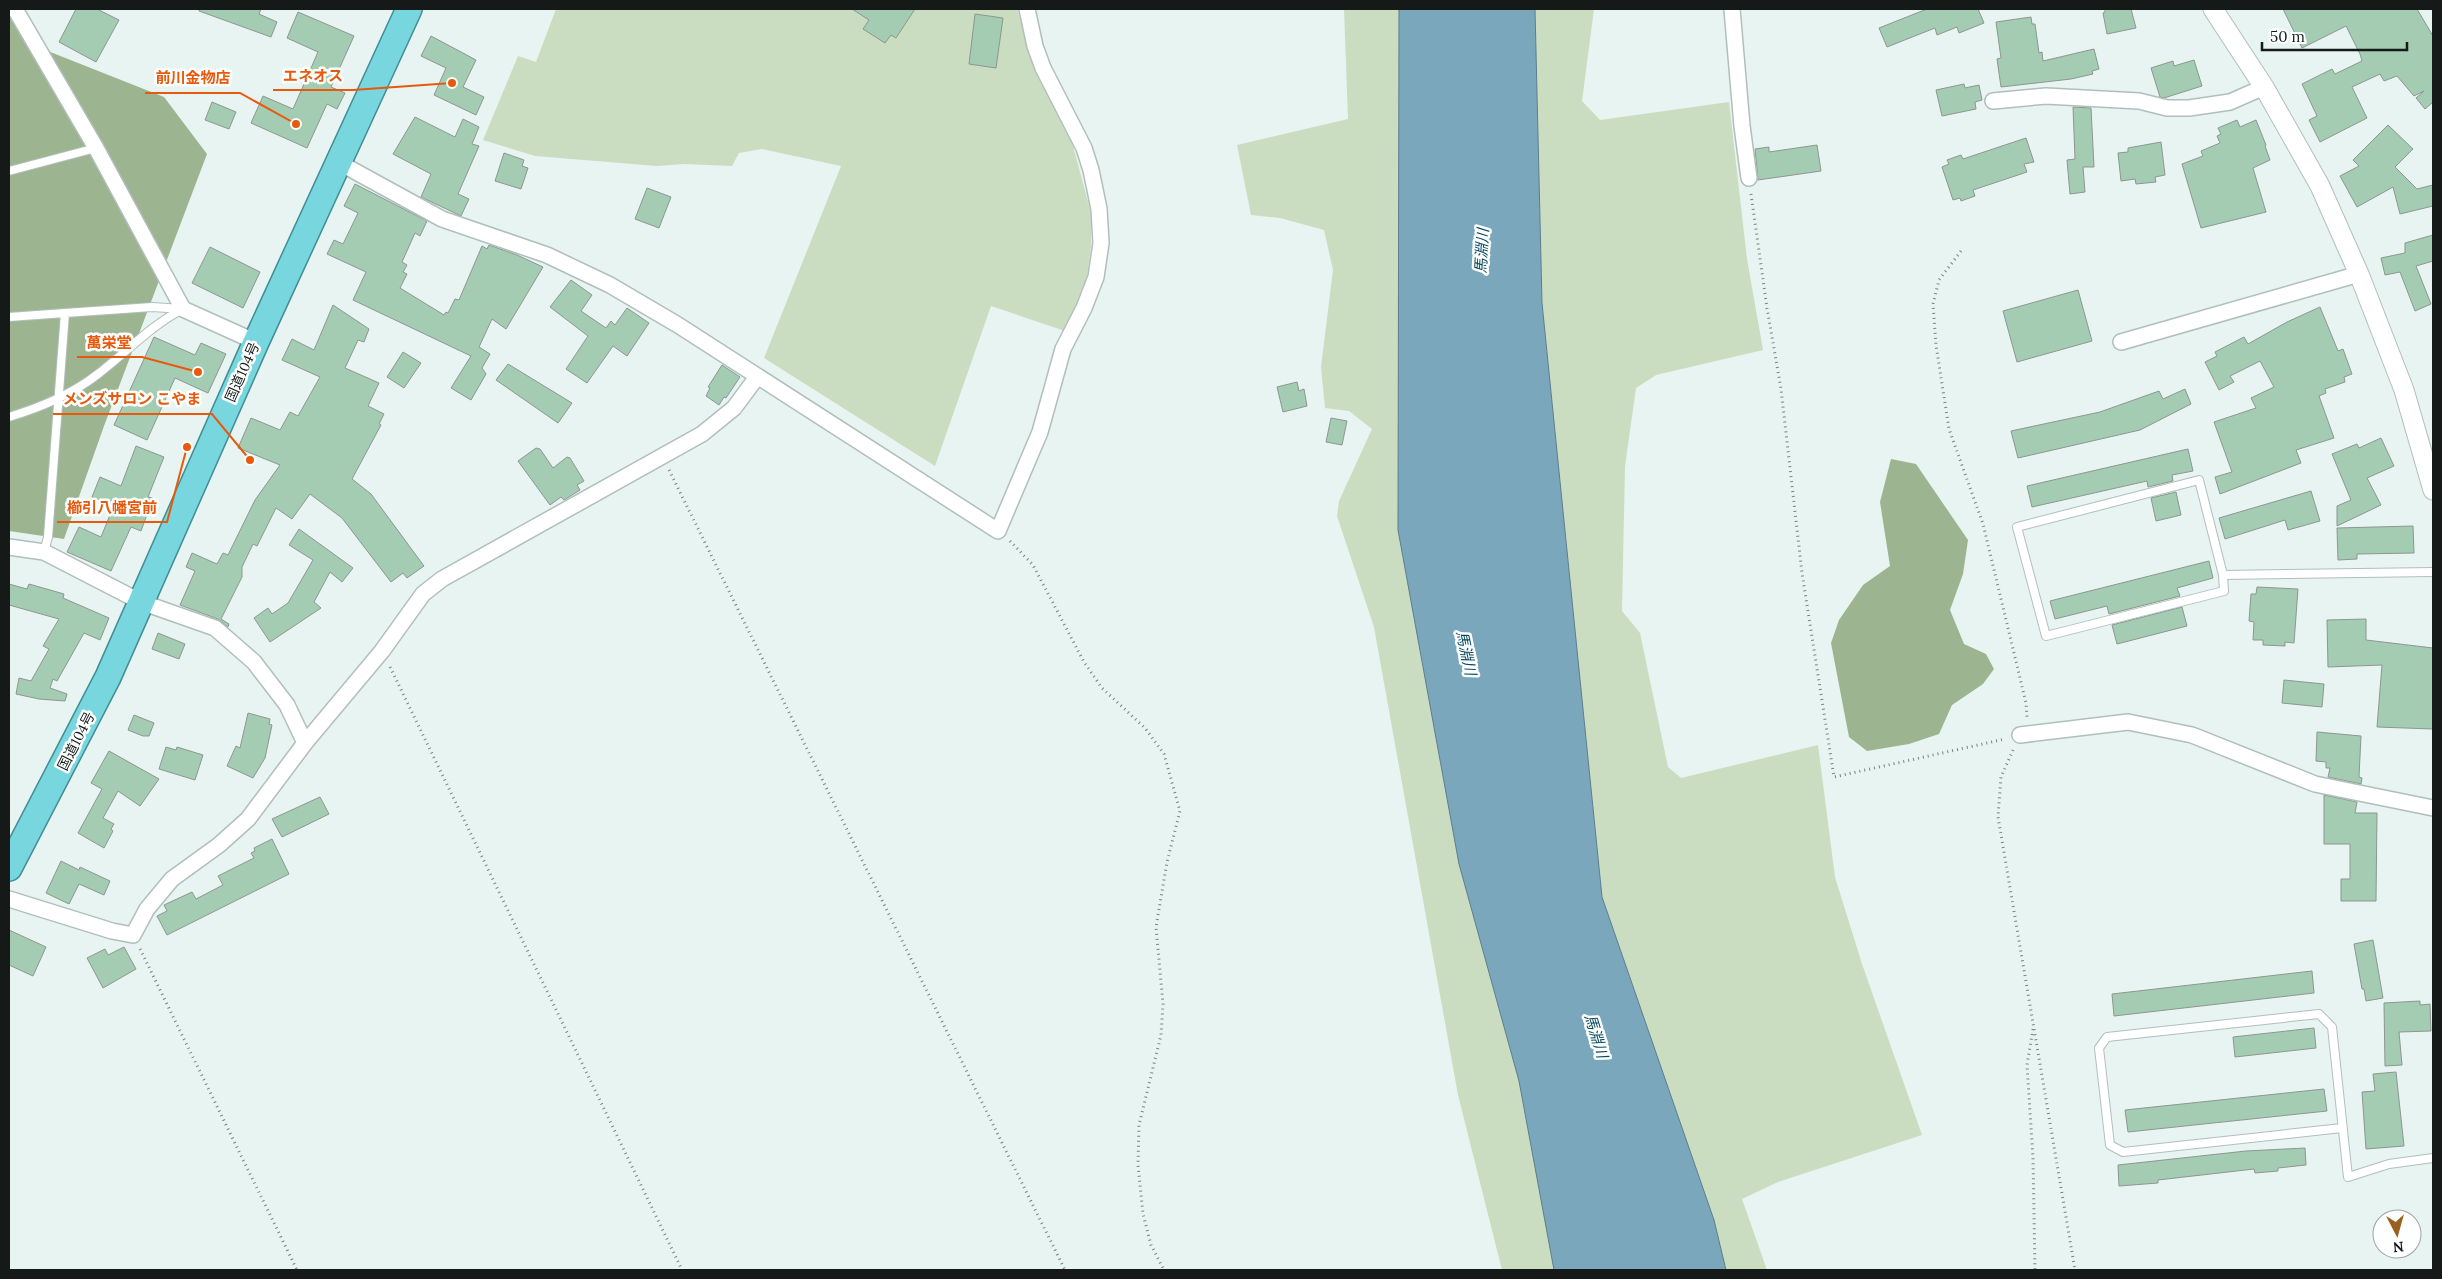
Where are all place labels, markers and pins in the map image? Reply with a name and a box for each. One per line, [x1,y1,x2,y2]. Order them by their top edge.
callout: エネオス [273,60,353,90]
callout: 前川金物店 [145,63,240,93]
callout: 萬栄堂 [77,327,142,357]
callout: メンズサロン こやま [53,384,212,414]
callout: 櫛引八幡宮前 [57,492,167,522]

